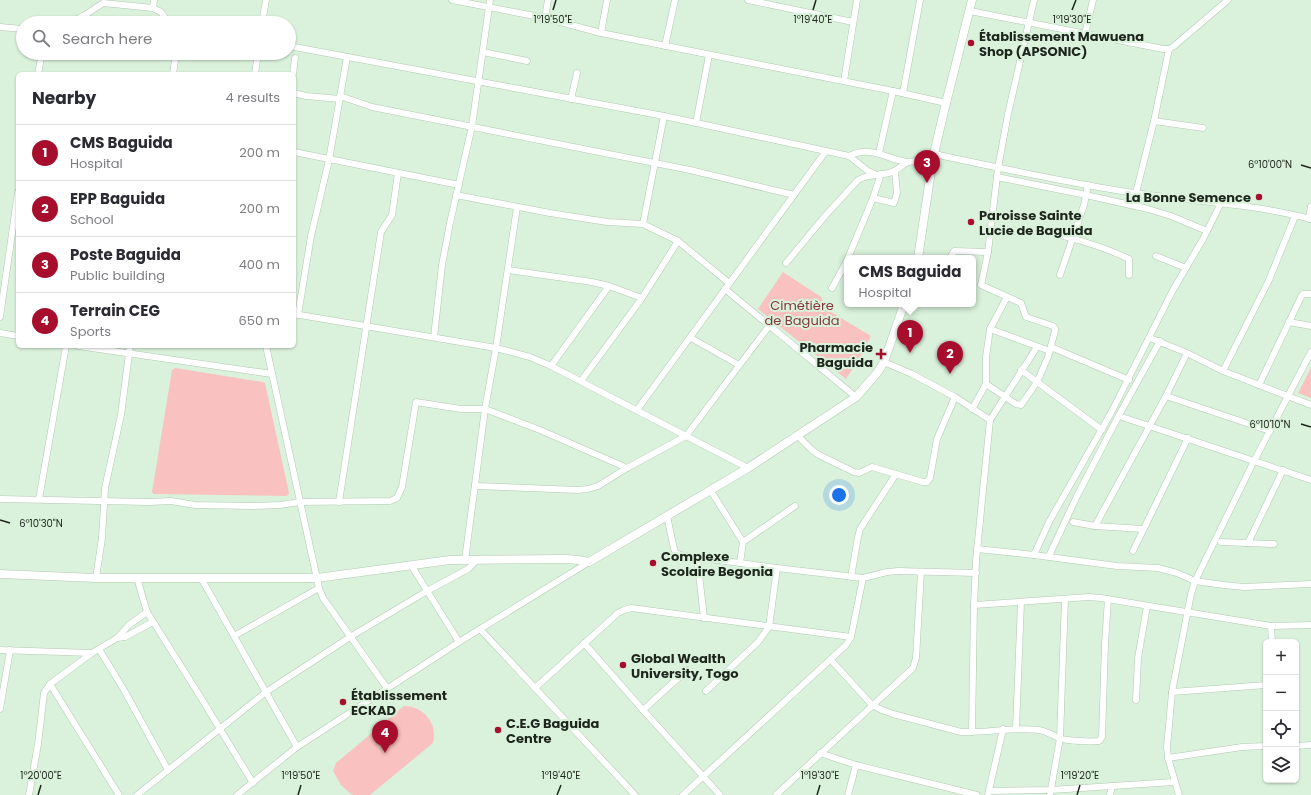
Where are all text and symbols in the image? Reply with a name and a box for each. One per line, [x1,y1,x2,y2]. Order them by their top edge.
text: 1°19'50"E [534,12,573,27]
text: 1°19'40"E [793,12,833,27]
text: 1°19'30"E [1053,12,1091,27]
search box [16,16,296,60]
icon: search [30,27,52,49]
place label: Établissement Mawuena Shop (APSONIC) [979,27,1144,61]
text: Search here [62,28,152,49]
marker: Établissement Mawuena Shop (APSONIC) [966,38,976,48]
text: Nearby [32,86,96,110]
text: 4 results [226,88,280,107]
text: CMS Baguida [70,132,173,153]
text: 1 [43,143,47,162]
text: 200 m [239,143,280,162]
pin: 3 [914,150,940,183]
text: Hospital [70,154,123,173]
text: 6°10'00"N [1248,157,1292,172]
text: EPP Baguida [70,188,165,209]
place label: La Bonne Semence [1126,188,1251,207]
marker: La Bonne Semence [1254,192,1264,202]
text: 2 [41,199,49,218]
text: 200 m [239,199,280,218]
place label: Paroisse Sainte Lucie de Baguida [979,206,1093,240]
text: School [70,210,114,229]
marker: Paroisse Sainte Lucie de Baguida [966,217,976,227]
text: Poste Baguida [70,244,181,265]
text: 3 [41,255,49,274]
text: 400 m [239,255,280,274]
popup [844,255,976,307]
text: CMS Baguida [859,261,961,282]
text: Public building [70,266,165,285]
text: Hospital [859,283,911,302]
park label: Cimétière de Baguida [765,296,839,330]
text: Terrain CEG [70,300,160,321]
text: 4 [41,311,49,330]
text: 650 m [239,311,280,330]
pin: 1 [897,320,923,353]
text: Sports [70,322,111,341]
place label: Pharmacie Baguida [799,338,873,372]
pin: 2 [937,341,963,374]
marker: Pharmacie Baguida [876,349,886,359]
text: 6°10'10"N [1250,417,1290,432]
your location [829,485,849,505]
text: 6°10'30"N [19,516,63,531]
place label: Complexe Scolaire Begonia [661,547,773,581]
marker: Complexe Scolaire Begonia [648,558,658,568]
map controls [1263,639,1299,783]
button: + [1263,639,1299,675]
place label: Global Wealth University, Togo [631,649,739,683]
marker: Global Wealth University, Togo [618,660,628,670]
button: − [1263,675,1299,711]
place label: Établissement ECKAD [351,686,447,720]
marker: Établissement ECKAD [338,697,348,707]
button: locate [1263,711,1299,747]
place label: C.E.G Baguida Centre [506,714,600,748]
pin: 4 [372,720,398,753]
marker: C.E.G Baguida Centre [493,725,503,735]
button: layers [1263,747,1299,783]
text: 1°20'00"E [20,768,62,783]
text: 1°19'50"E [282,768,321,783]
text: 1°19'40"E [541,768,581,783]
text: 1°19'30"E [801,768,839,783]
text: 1°19'20"E [1061,768,1099,783]

